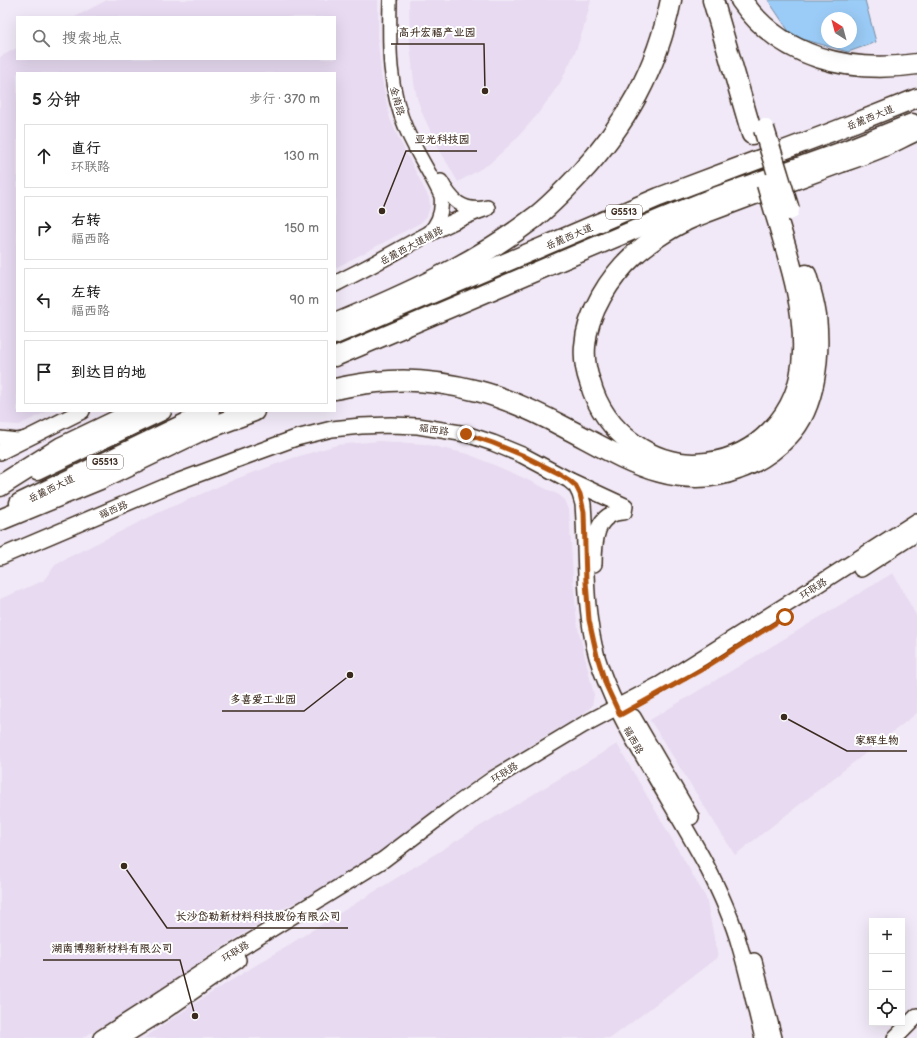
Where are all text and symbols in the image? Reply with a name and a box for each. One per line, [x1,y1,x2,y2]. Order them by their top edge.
north arrow [821,12,857,48]
search box [16,16,336,60]
callout: 高升宏福产业园 [391,21,484,44]
text: 高升宏福产业园 [399,26,476,39]
icon: search [30,27,52,49]
text: 搜索地点 [62,29,122,48]
street label: 金南路 [387,85,407,117]
text: 5 分钟 [32,90,80,110]
text: 步行 · 370 m [249,91,320,107]
street label: 岳麓西大道 [845,103,896,133]
callout: 亚光科技园 [406,128,477,151]
text: 亚光科技园 [415,133,470,146]
text: 直行 [71,139,101,158]
icon: ahead [33,145,55,167]
text: 130 m [284,148,319,164]
text: 环联路 [71,159,110,175]
road number: G5513 [606,205,642,219]
text: 右转 [71,211,101,230]
icon: right [33,217,55,239]
text: 150 m [285,220,319,236]
street label: 岳麓西大道 [544,222,595,252]
street label: 岳麓西大道辅路 [378,224,445,268]
text: 福西路 [71,231,110,247]
text: 左转 [71,283,101,302]
icon: left [33,289,55,311]
text: 90 m [290,292,319,308]
text: 福西路 [71,303,110,319]
icon: arrive [33,361,55,383]
text: 到达目的地 [71,363,146,382]
street label: 福西路 [418,422,450,438]
route end [457,425,475,443]
road number: G5513 [87,455,123,469]
street label: 岳麓西大道 [26,473,77,505]
street label: 福西路 [97,499,130,521]
street label: 环联路 [798,576,829,602]
route start [776,608,794,626]
callout: 多喜爱工业园 [222,688,304,711]
text: 多喜爱工业园 [230,693,296,706]
street label: 福西路 [621,724,646,757]
callout: 家辉生物 [847,728,907,751]
text: 家辉生物 [855,734,899,747]
street label: 环联路 [489,760,520,786]
callout: 长沙岱勒新材料科技股份有限公司 [167,905,348,928]
text: 长沙岱勒新材料科技股份有限公司 [176,910,341,923]
map controls [869,918,905,1026]
button: + [869,918,905,954]
callout: 湖南博翔新材料有限公司 [43,937,180,960]
street label: 环联路 [220,939,251,965]
text: 湖南博翔新材料有限公司 [52,942,173,955]
button: − [869,954,905,990]
button: locate [869,990,905,1026]

